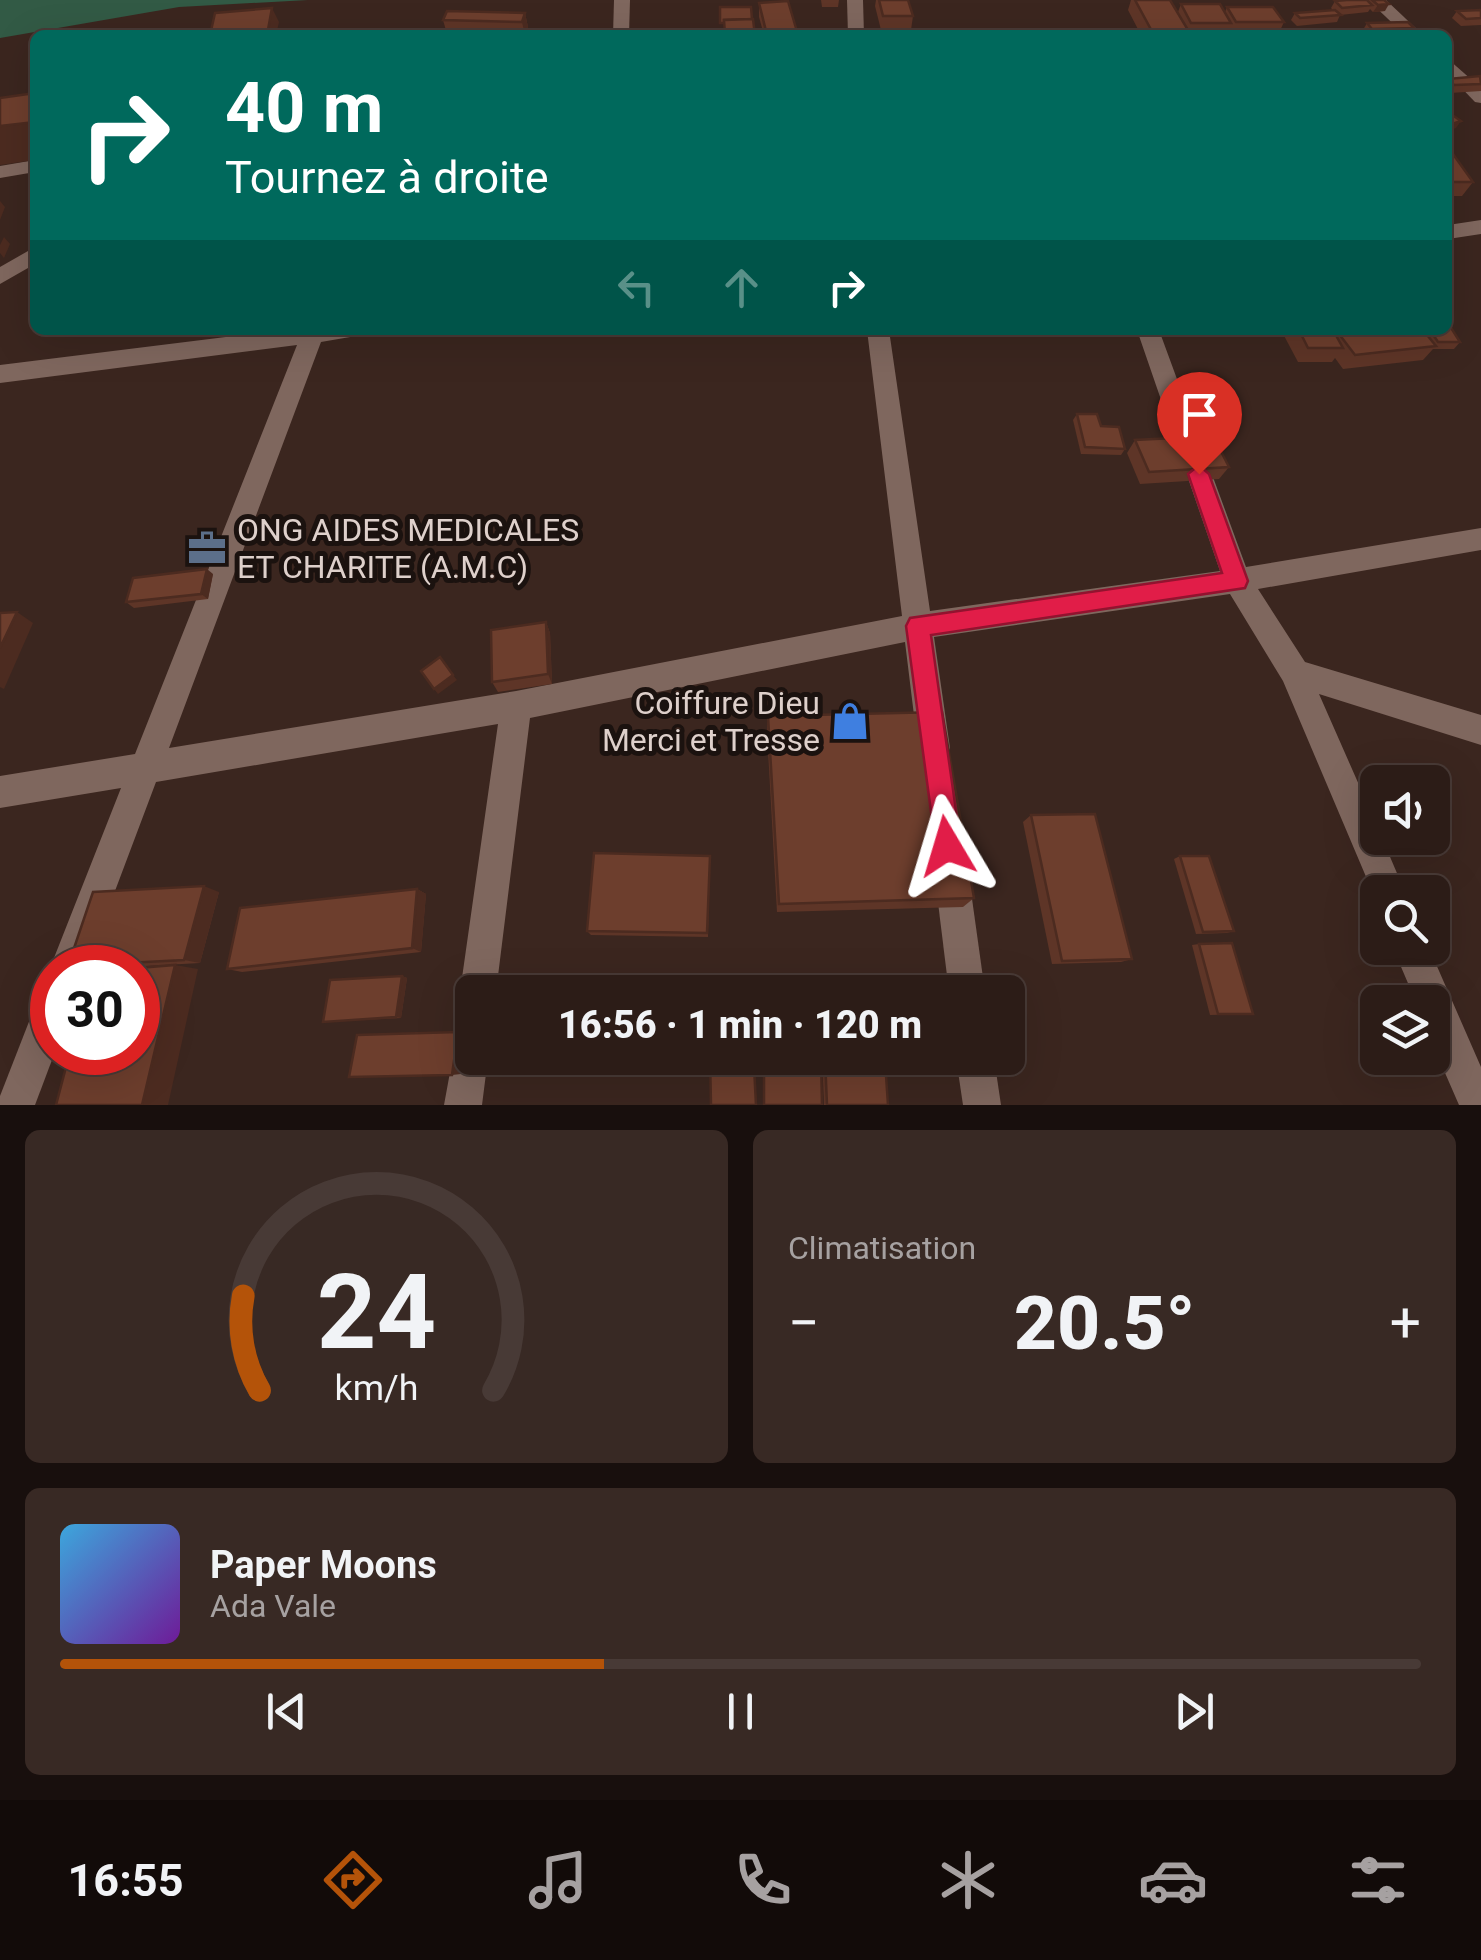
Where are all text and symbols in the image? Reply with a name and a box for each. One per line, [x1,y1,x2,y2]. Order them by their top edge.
text: 40 m [225,67,383,149]
icon: right [60,70,190,200]
text: Tournez à droite [225,151,549,204]
icon: left [609,260,664,315]
icon: ahead [714,260,769,315]
icon: right [819,260,874,315]
pin [1157,372,1242,475]
icon: arrive [1172,387,1227,442]
place label: ONG AIDES MEDICALES ET CHARITE (A.M.C) [237,511,579,586]
office icon: ONG AIDES MEDICALES ET CHARITE (A.M.C) [186,527,228,569]
place label: Coiffure Dieu Merci et Tresse [602,684,820,759]
shop icon: Coiffure Dieu Merci et Tresse [829,700,871,742]
map controls [1360,765,1450,1075]
button: sound [1360,765,1450,855]
position arrow [895,794,999,898]
button: search [1360,875,1450,965]
speed limit sign: 30 [30,945,160,1075]
button: layers [1360,985,1450,1075]
text: 16:56 · 1 min · 120 m [558,1003,922,1047]
text: Climatisation [788,1229,976,1267]
text: 24 [317,1252,436,1373]
text: 20.5° [1014,1279,1195,1367]
text: − [788,1291,819,1355]
text: + [1390,1291,1421,1355]
text: km/h [335,1367,418,1409]
text: Paper Moons [210,1543,437,1587]
text: Ada Vale [210,1587,336,1625]
icon: previous [259,1684,314,1739]
icon: pause [713,1684,768,1739]
icon: next [1167,1684,1222,1739]
icon: directions [318,1845,388,1915]
icon: music [523,1845,593,1915]
icon: phone [728,1845,798,1915]
icon: climate [933,1845,1003,1915]
icon: car [1138,1845,1208,1915]
icon: filters [1343,1845,1413,1915]
text: 16:55 [68,1854,183,1907]

